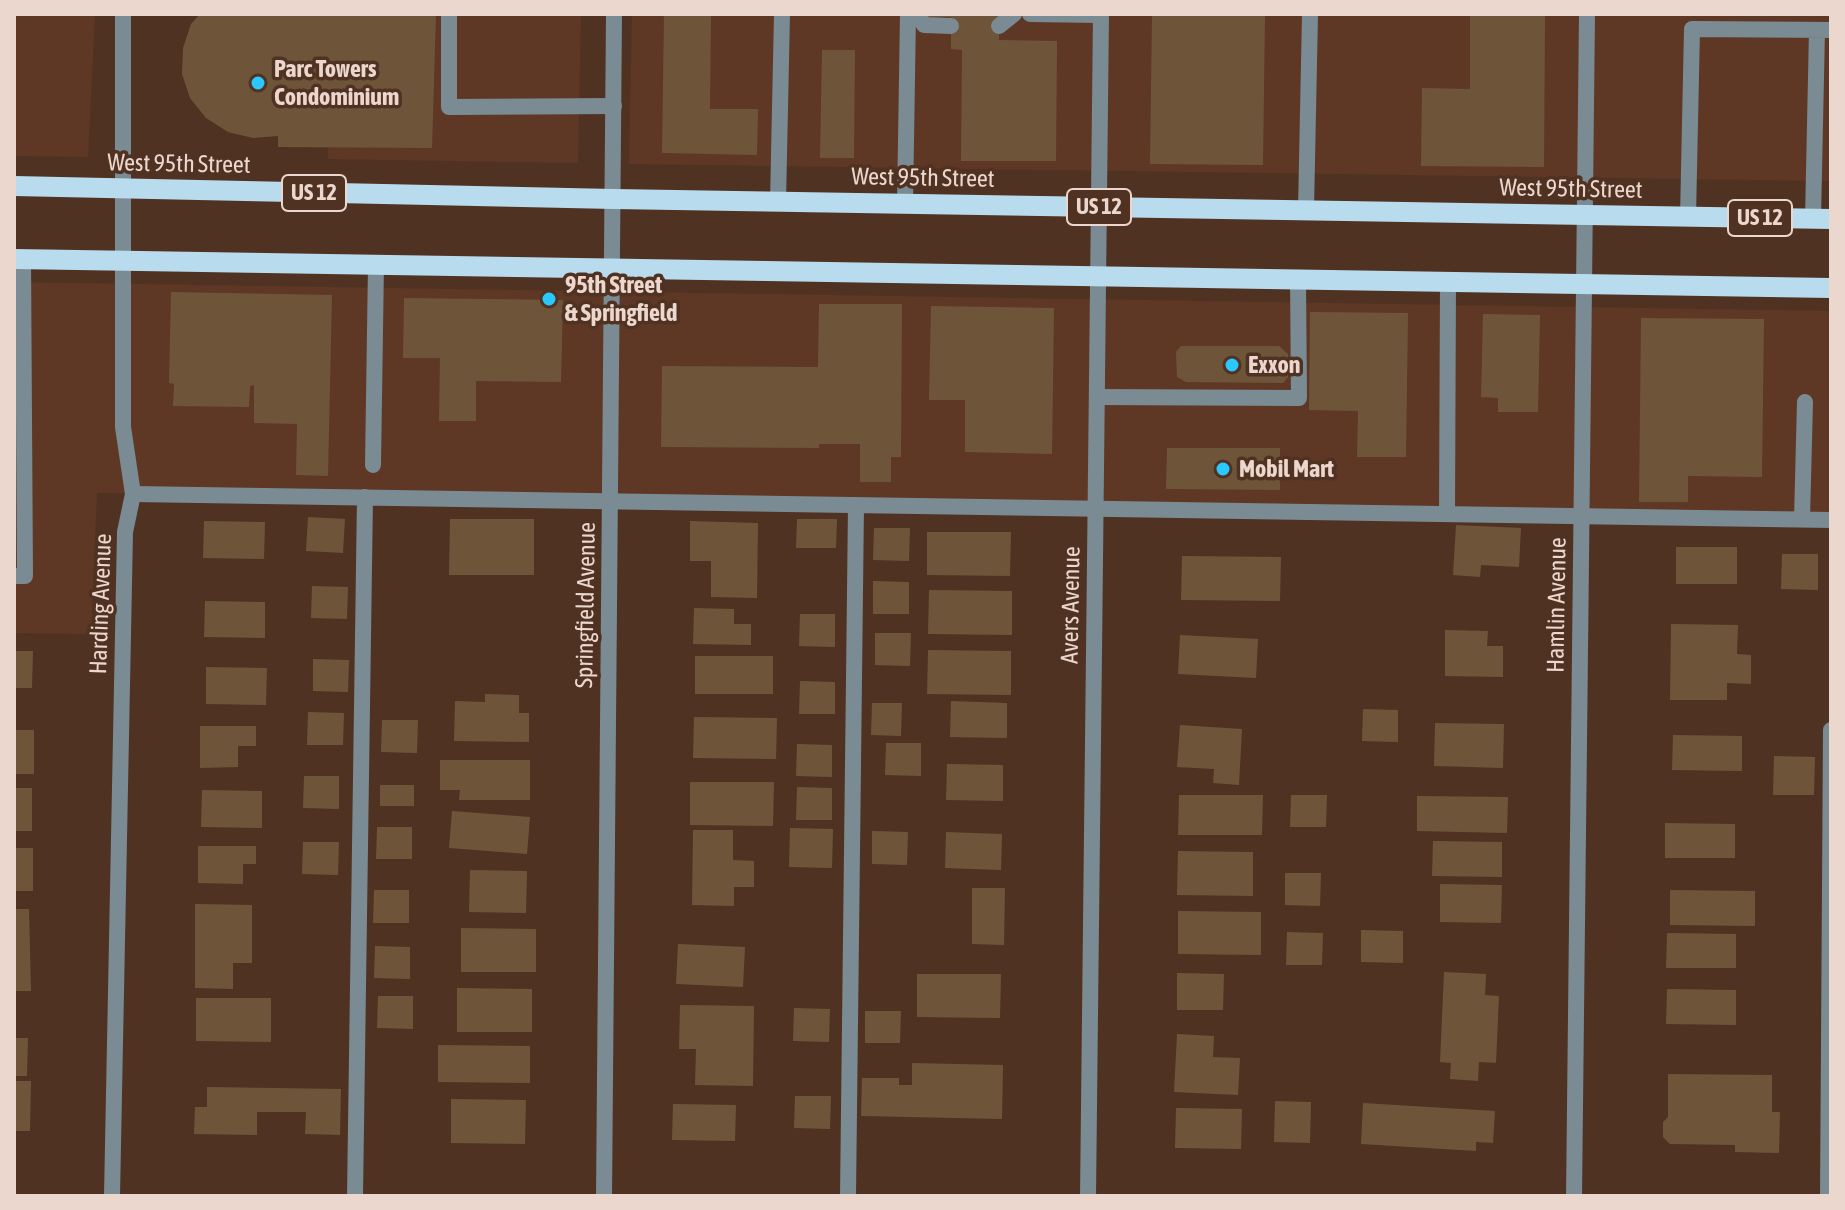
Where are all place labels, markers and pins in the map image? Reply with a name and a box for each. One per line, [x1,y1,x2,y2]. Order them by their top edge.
place label: Parc Towers Condominium [274,55,399,111]
marker: Parc Towers Condominium [249,74,267,92]
place label: 95th Street & Springfield [565,271,677,327]
marker: 95th Street & Springfield [540,290,558,308]
place label: Exxon [1248,351,1300,379]
marker: Exxon [1223,356,1241,374]
place label: Mobil Mart [1239,455,1334,483]
marker: Mobil Mart [1214,460,1232,478]

